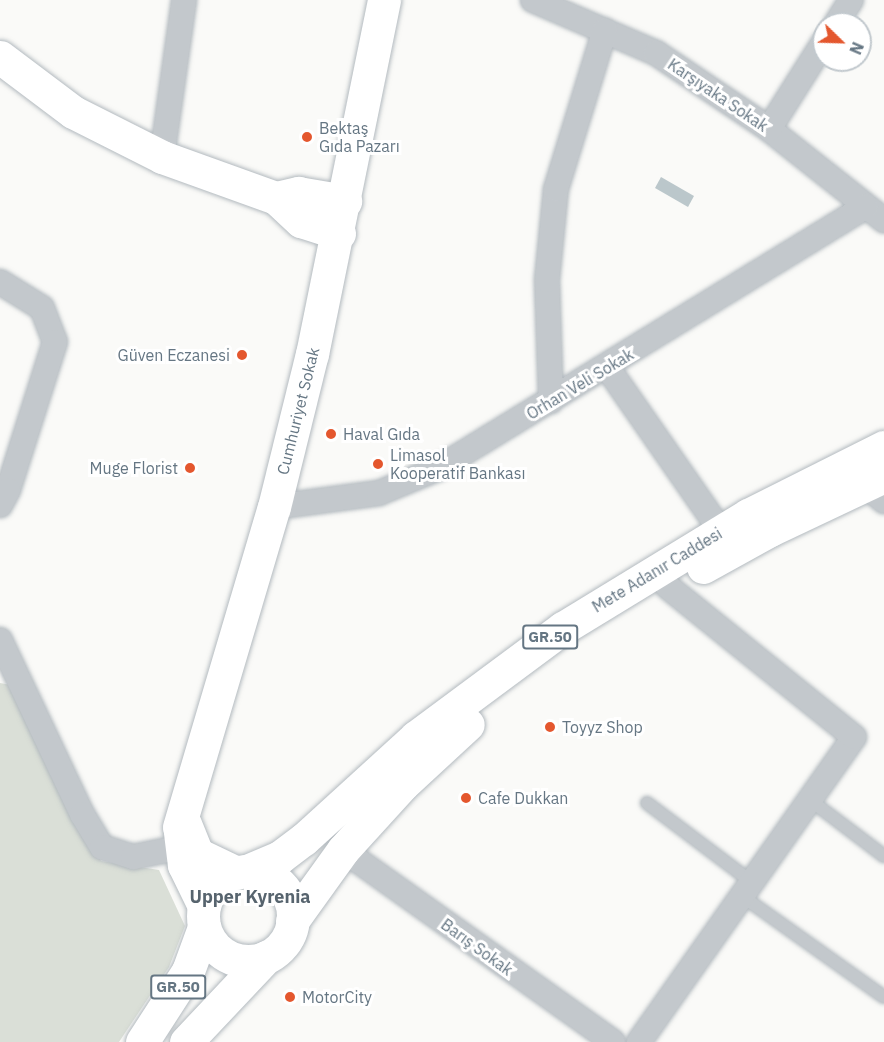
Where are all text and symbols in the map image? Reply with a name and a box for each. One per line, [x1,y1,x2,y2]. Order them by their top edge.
north arrow [812,12,872,72]
text: N [845,39,868,57]
street label: Karşıyaka Sokak [664,54,772,136]
place label: Bektaş Gıda Pazarı [319,118,400,156]
marker: Bektaş Gıda Pazarı [300,130,314,144]
street label: Orhan Veli Sokak [523,344,637,424]
place label: Güven Eczanesi [118,345,230,365]
street label: Cumhuriyet Sokak [273,345,323,477]
marker: Güven Eczanesi [235,348,249,362]
place label: Haval Gıda [343,424,420,444]
marker: Haval Gıda [324,427,338,441]
place label: Limasol Kooperatif Bankası [390,445,525,483]
marker: Limasol Kooperatif Bankası [371,457,385,471]
place label: Muge Florist [90,458,178,478]
marker: Muge Florist [183,461,197,475]
street label: Mete Adanır Caddesi [588,524,726,616]
road number: GR.50 [522,625,578,649]
place label: Toyyz Shop [562,717,643,737]
marker: Toyyz Shop [543,720,557,734]
place label: Cafe Dukkan [478,788,568,808]
marker: Cafe Dukkan [459,791,473,805]
district label: Upper Kyrenia [189,886,311,908]
street label: Barış Sokak [437,915,517,979]
road number: GR.50 [150,975,207,999]
place label: MotorCity [302,987,372,1007]
marker: MotorCity [283,990,297,1004]

